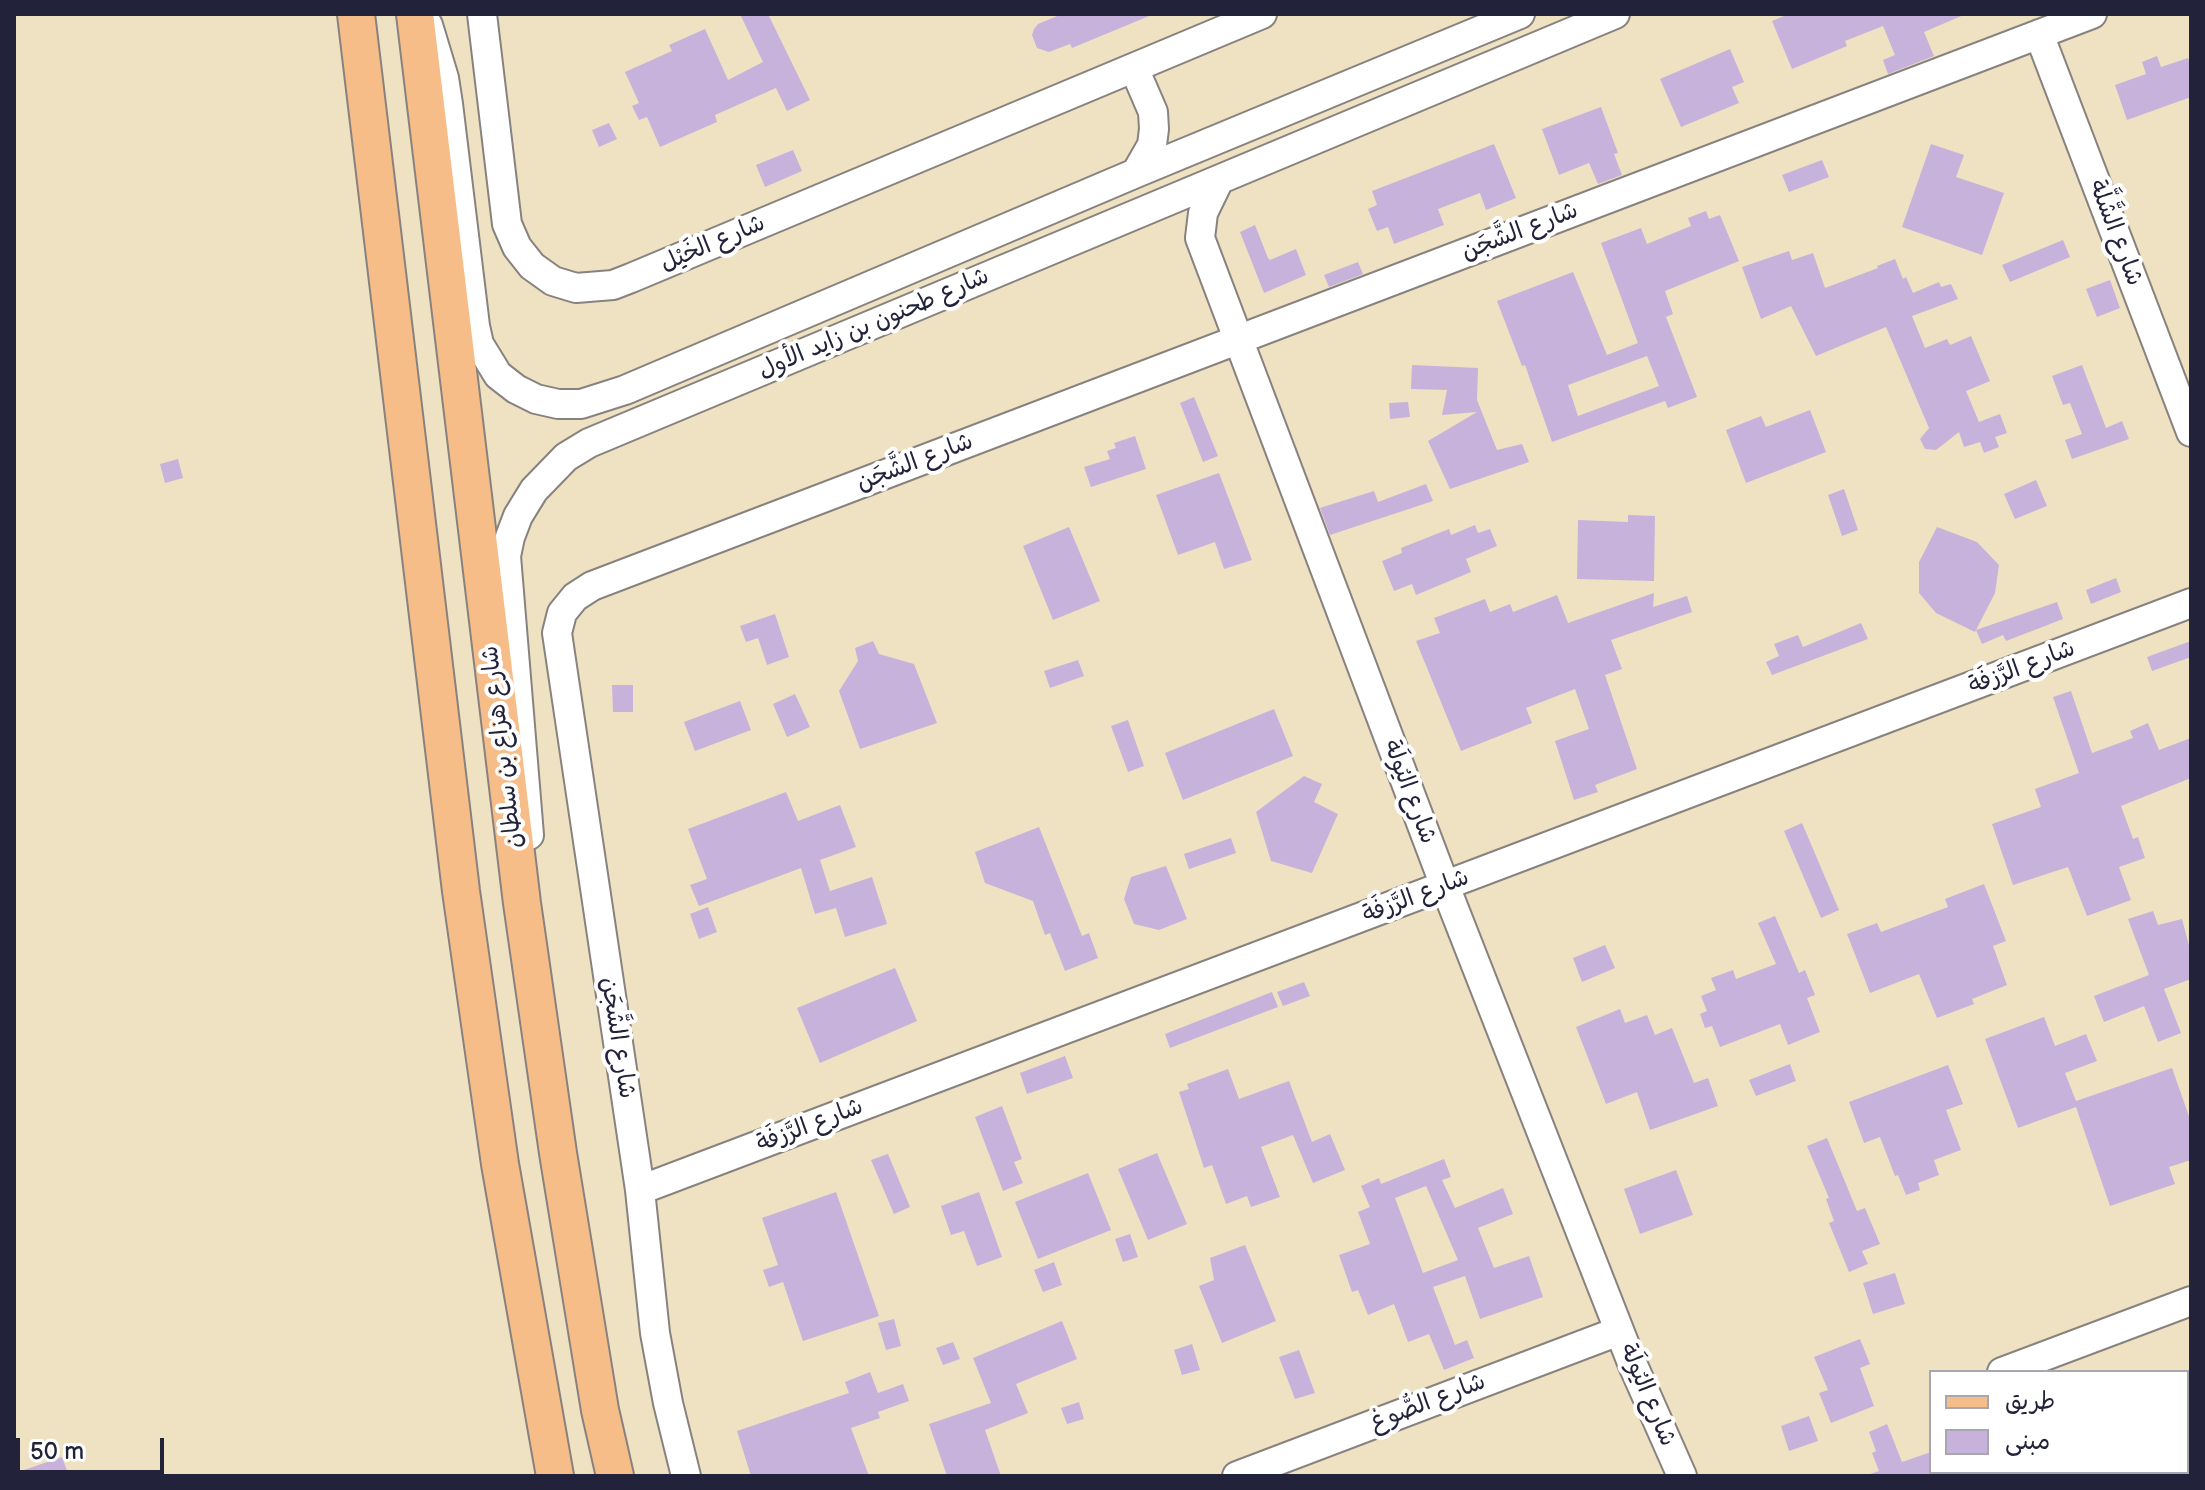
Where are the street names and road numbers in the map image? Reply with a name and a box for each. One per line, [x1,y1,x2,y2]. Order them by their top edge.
street label: شارع الشَّلَّة [2082,176,2148,290]
street label: شارع الشَّجَن [1458,197,1582,267]
street label: شارع الخَيْل [656,209,770,279]
street label: شارع طحنون بن زايد الأول [754,262,994,386]
street label: شارع الشَّجَن [853,428,977,498]
street label: شارع الرَّزفَة [1965,635,2079,701]
street label: شارع هزاع بن سلطان [476,644,530,850]
street label: شارع اليُولَة [1376,736,1442,848]
street label: شارع الرَّزفَة [1359,864,1473,930]
street label: شارع الشَّجَن [593,975,641,1101]
street label: شارع الرَّزفَة [753,1093,867,1159]
street label: شارع اليُولَة [1612,1339,1682,1451]
street label: شارع الصُّوغ [1366,1368,1490,1438]

